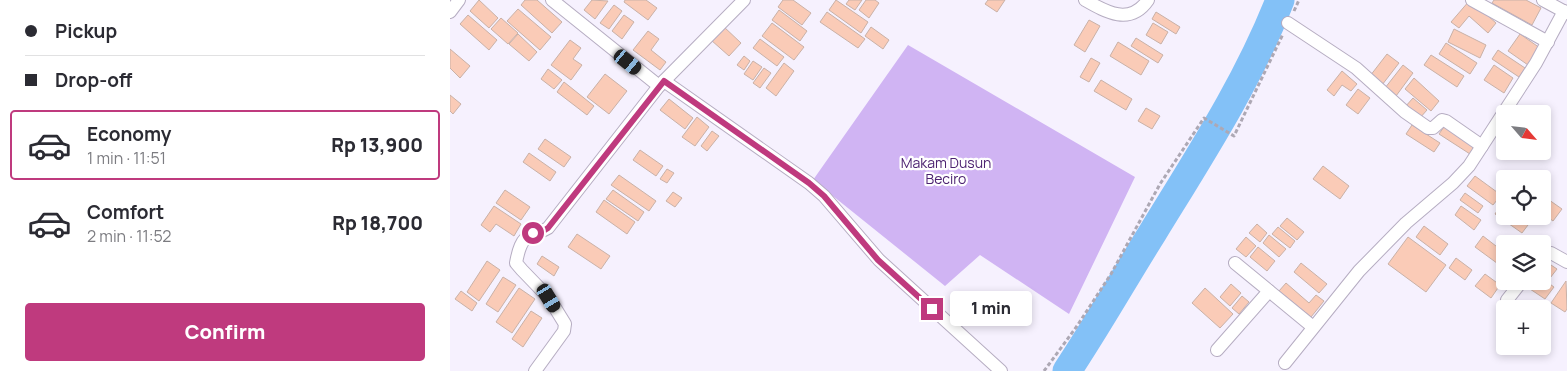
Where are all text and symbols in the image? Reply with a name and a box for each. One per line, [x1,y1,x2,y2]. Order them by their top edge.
text: Pickup [55,18,117,44]
car [611,47,644,77]
text: Drop-off [55,67,132,93]
north arrow [1496,105,1551,160]
map controls [1496,105,1551,355]
text: Economy [87,121,171,147]
icon: car [27,123,72,168]
text: Rp 13,900 [331,132,423,158]
text: 1 min · 11:51 [87,147,166,169]
park label: Makam Dusun Beciro [901,153,991,188]
button: locate [1496,170,1551,225]
text: Comfort [87,199,164,225]
icon: car [27,201,72,246]
text: Rp 18,700 [332,210,423,236]
route start [522,222,544,244]
text: 2 min · 11:52 [87,225,171,247]
button: layers [1496,235,1551,290]
car [534,281,563,315]
callout: 1 min [950,292,1032,326]
text: 1 min [971,297,1011,319]
route end [921,298,943,320]
button: + [1496,300,1551,355]
button: Confirm [25,303,425,361]

